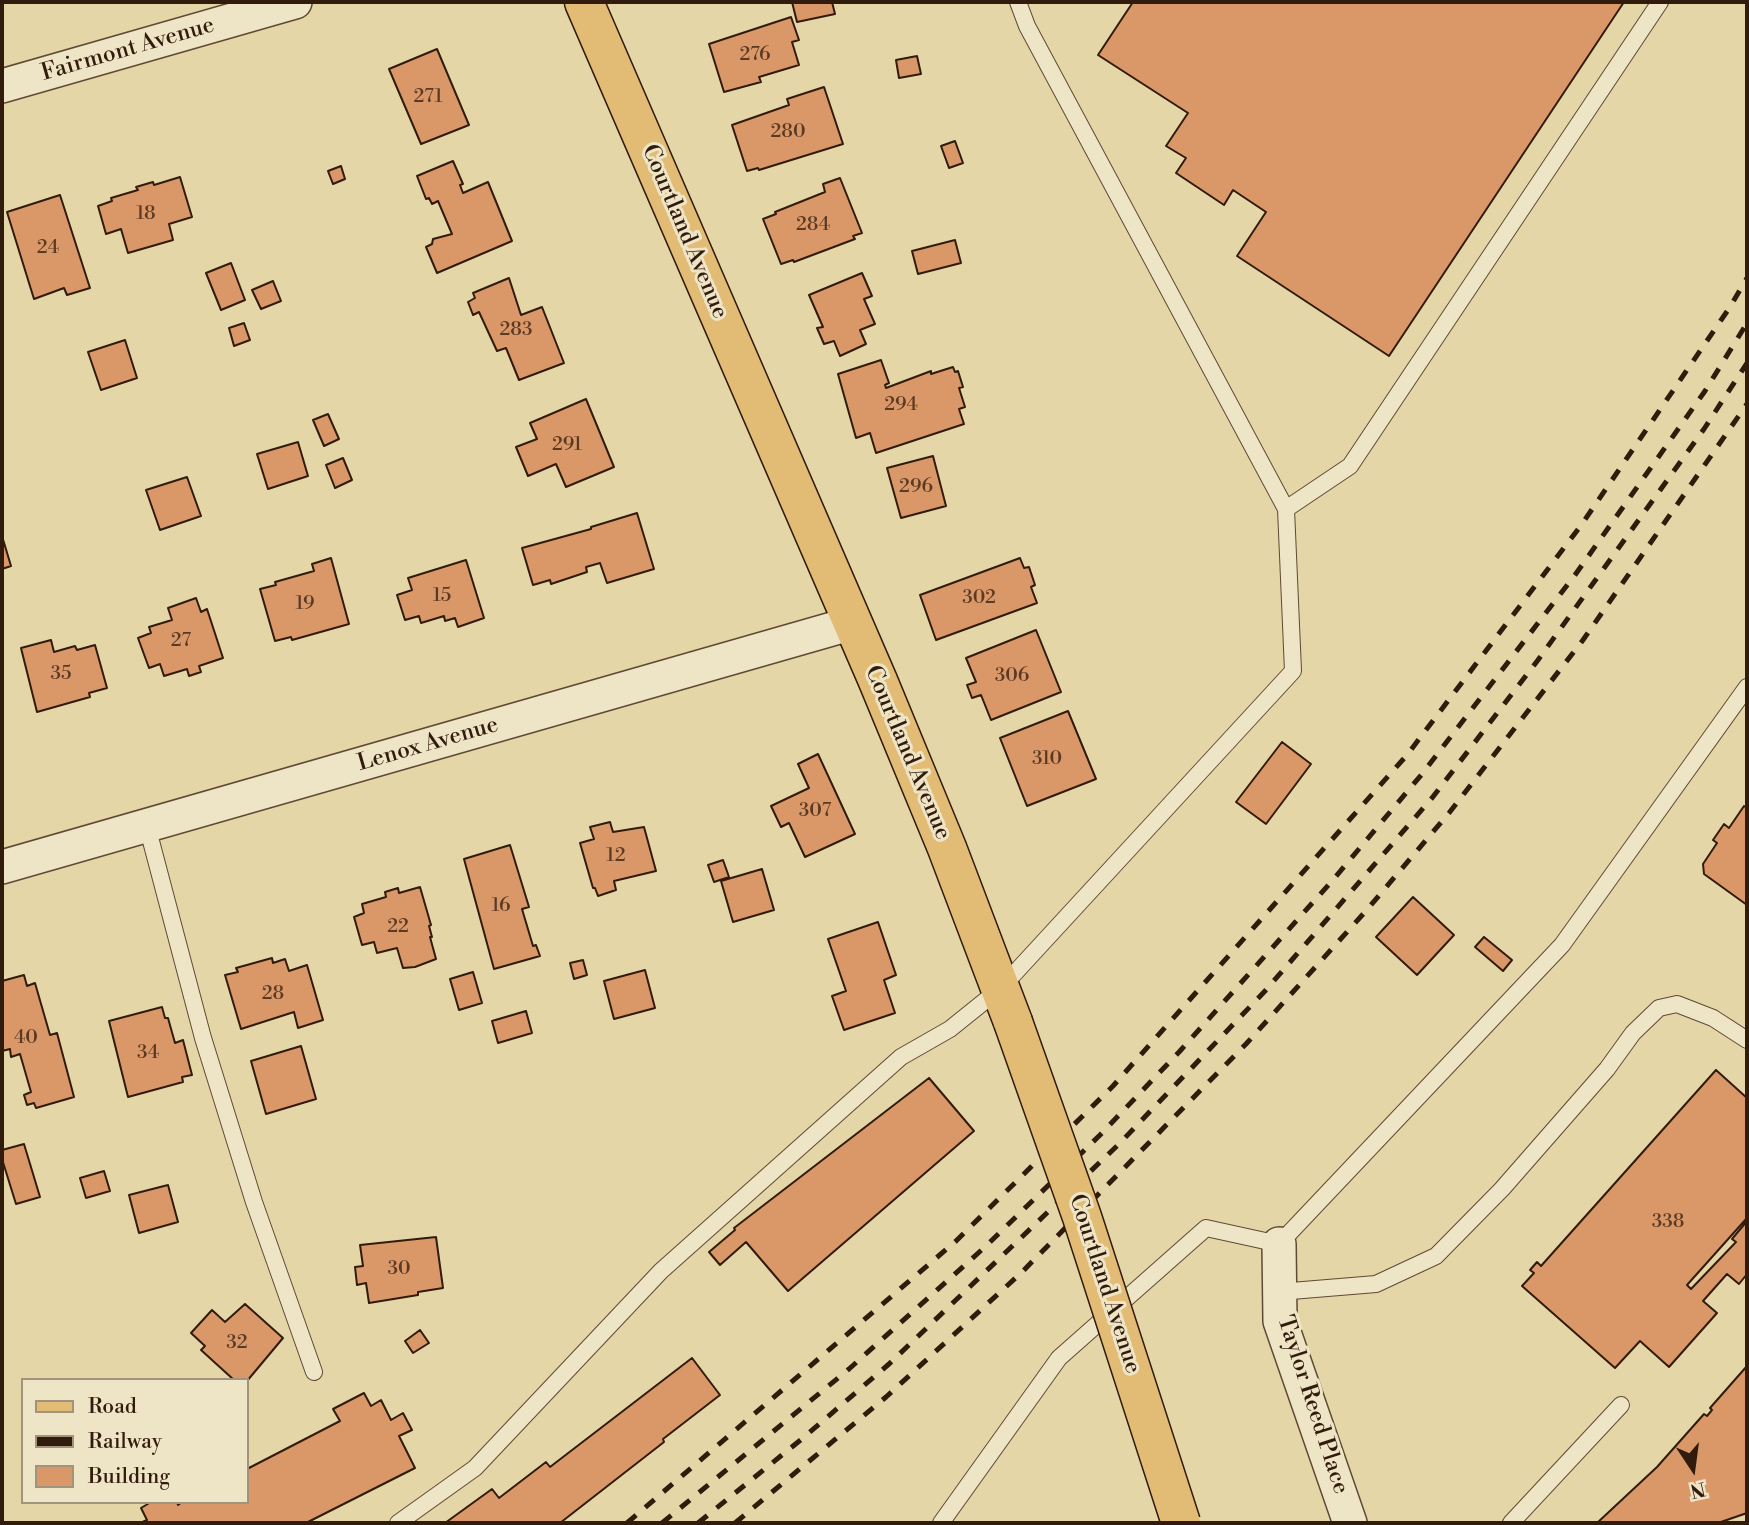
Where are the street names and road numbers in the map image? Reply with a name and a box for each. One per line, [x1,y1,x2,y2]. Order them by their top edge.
street label: Fairmont Avenue [38,12,218,88]
street label: Courtland Avenue [635,141,733,323]
street label: Courtland Avenue [858,662,956,844]
street label: Lenox Avenue [354,712,502,778]
street label: Courtland Avenue [1062,1191,1146,1377]
street label: Taylor Reed Place [1270,1312,1354,1498]

